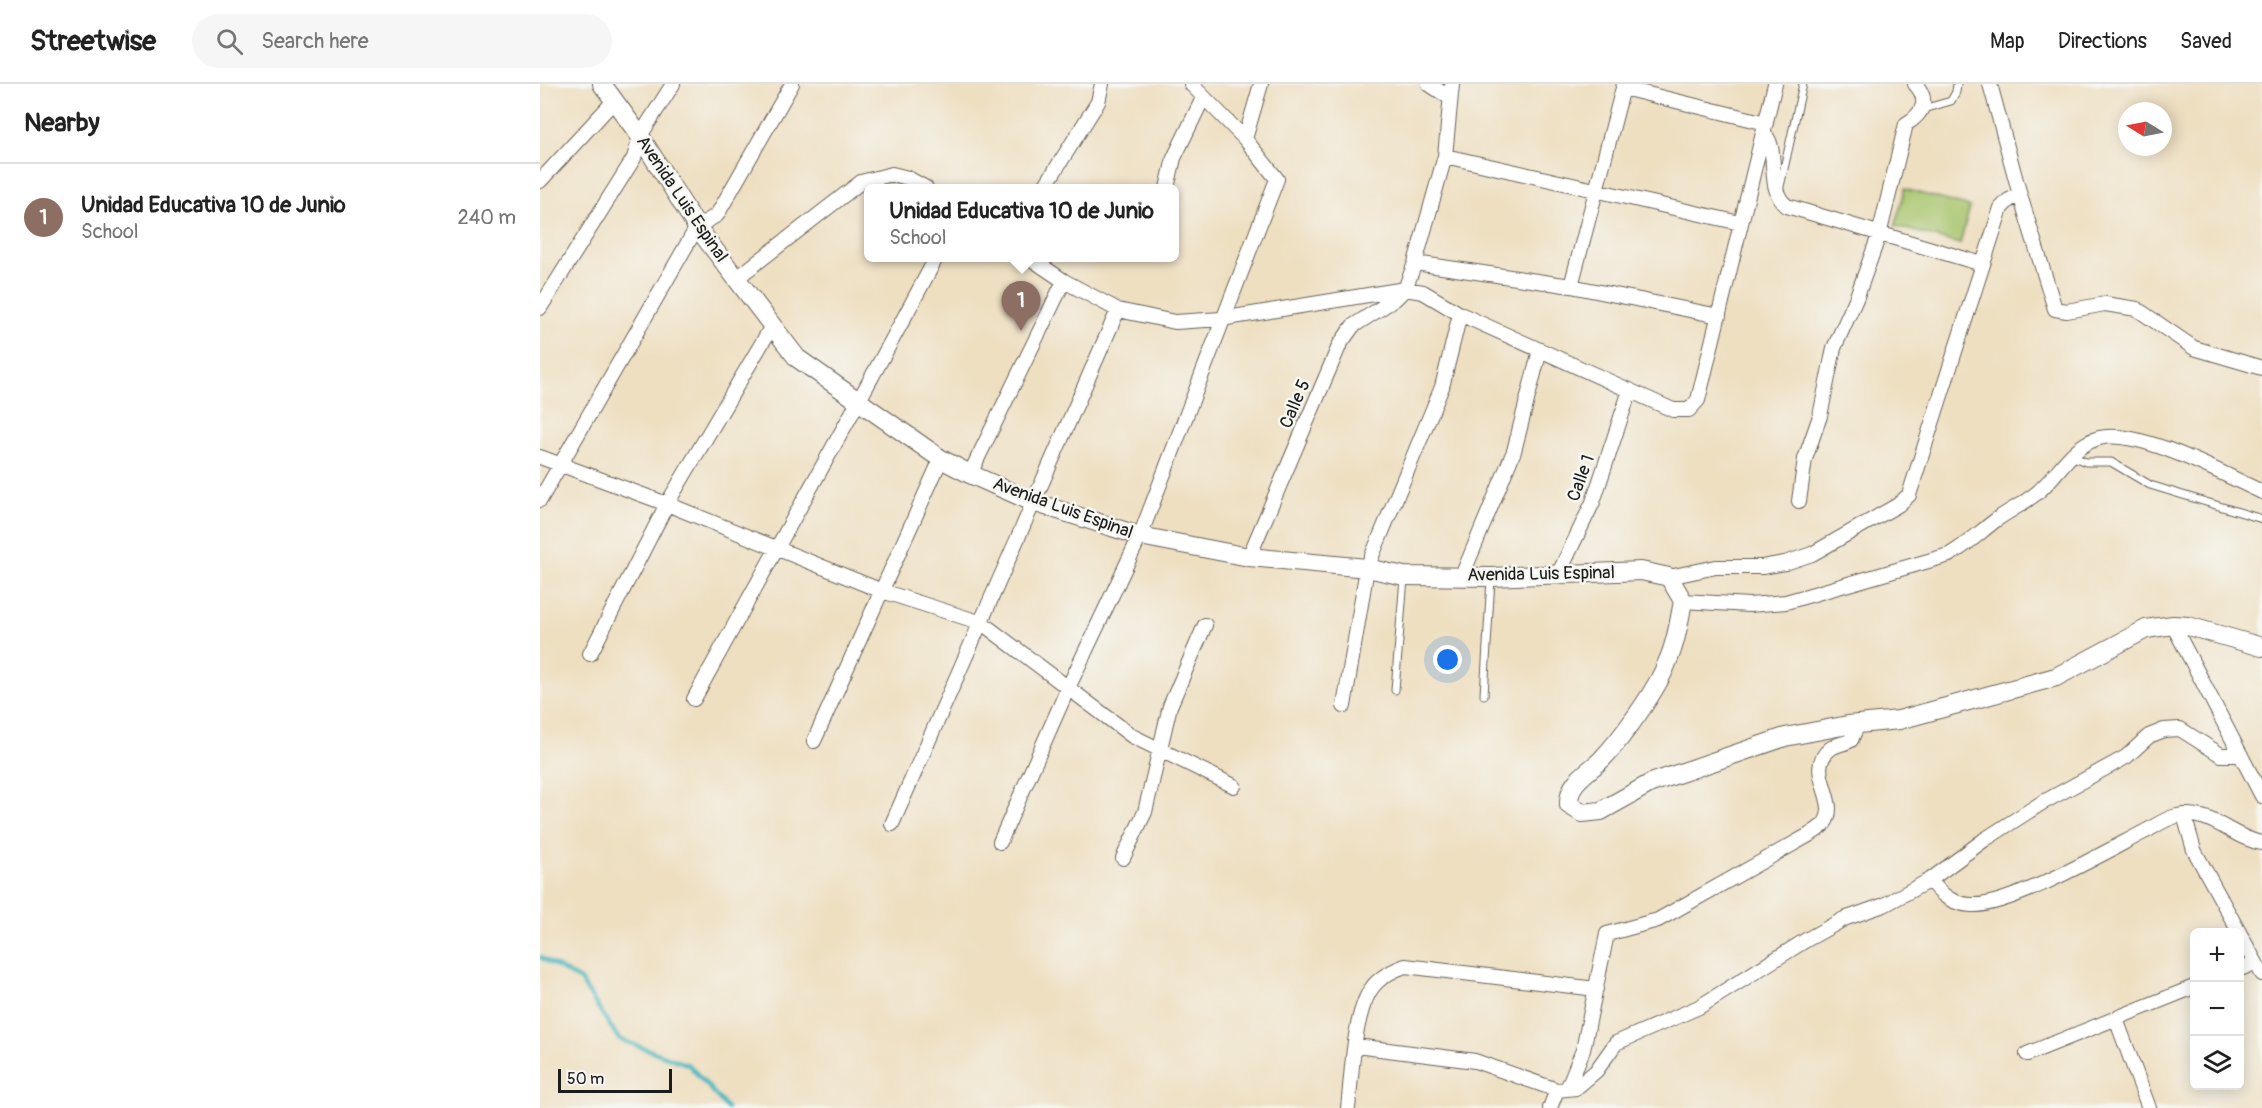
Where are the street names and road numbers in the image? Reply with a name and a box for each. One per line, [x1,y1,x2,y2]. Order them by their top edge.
street label: Avenida Luis Espinal [631,131,733,267]
street label: Calle 5 [1275,376,1315,432]
street label: Calle 1 [1562,452,1600,504]
street label: Avenida Luis Espinal [990,472,1136,544]
street label: Avenida Luis Espinal [1467,561,1615,587]

